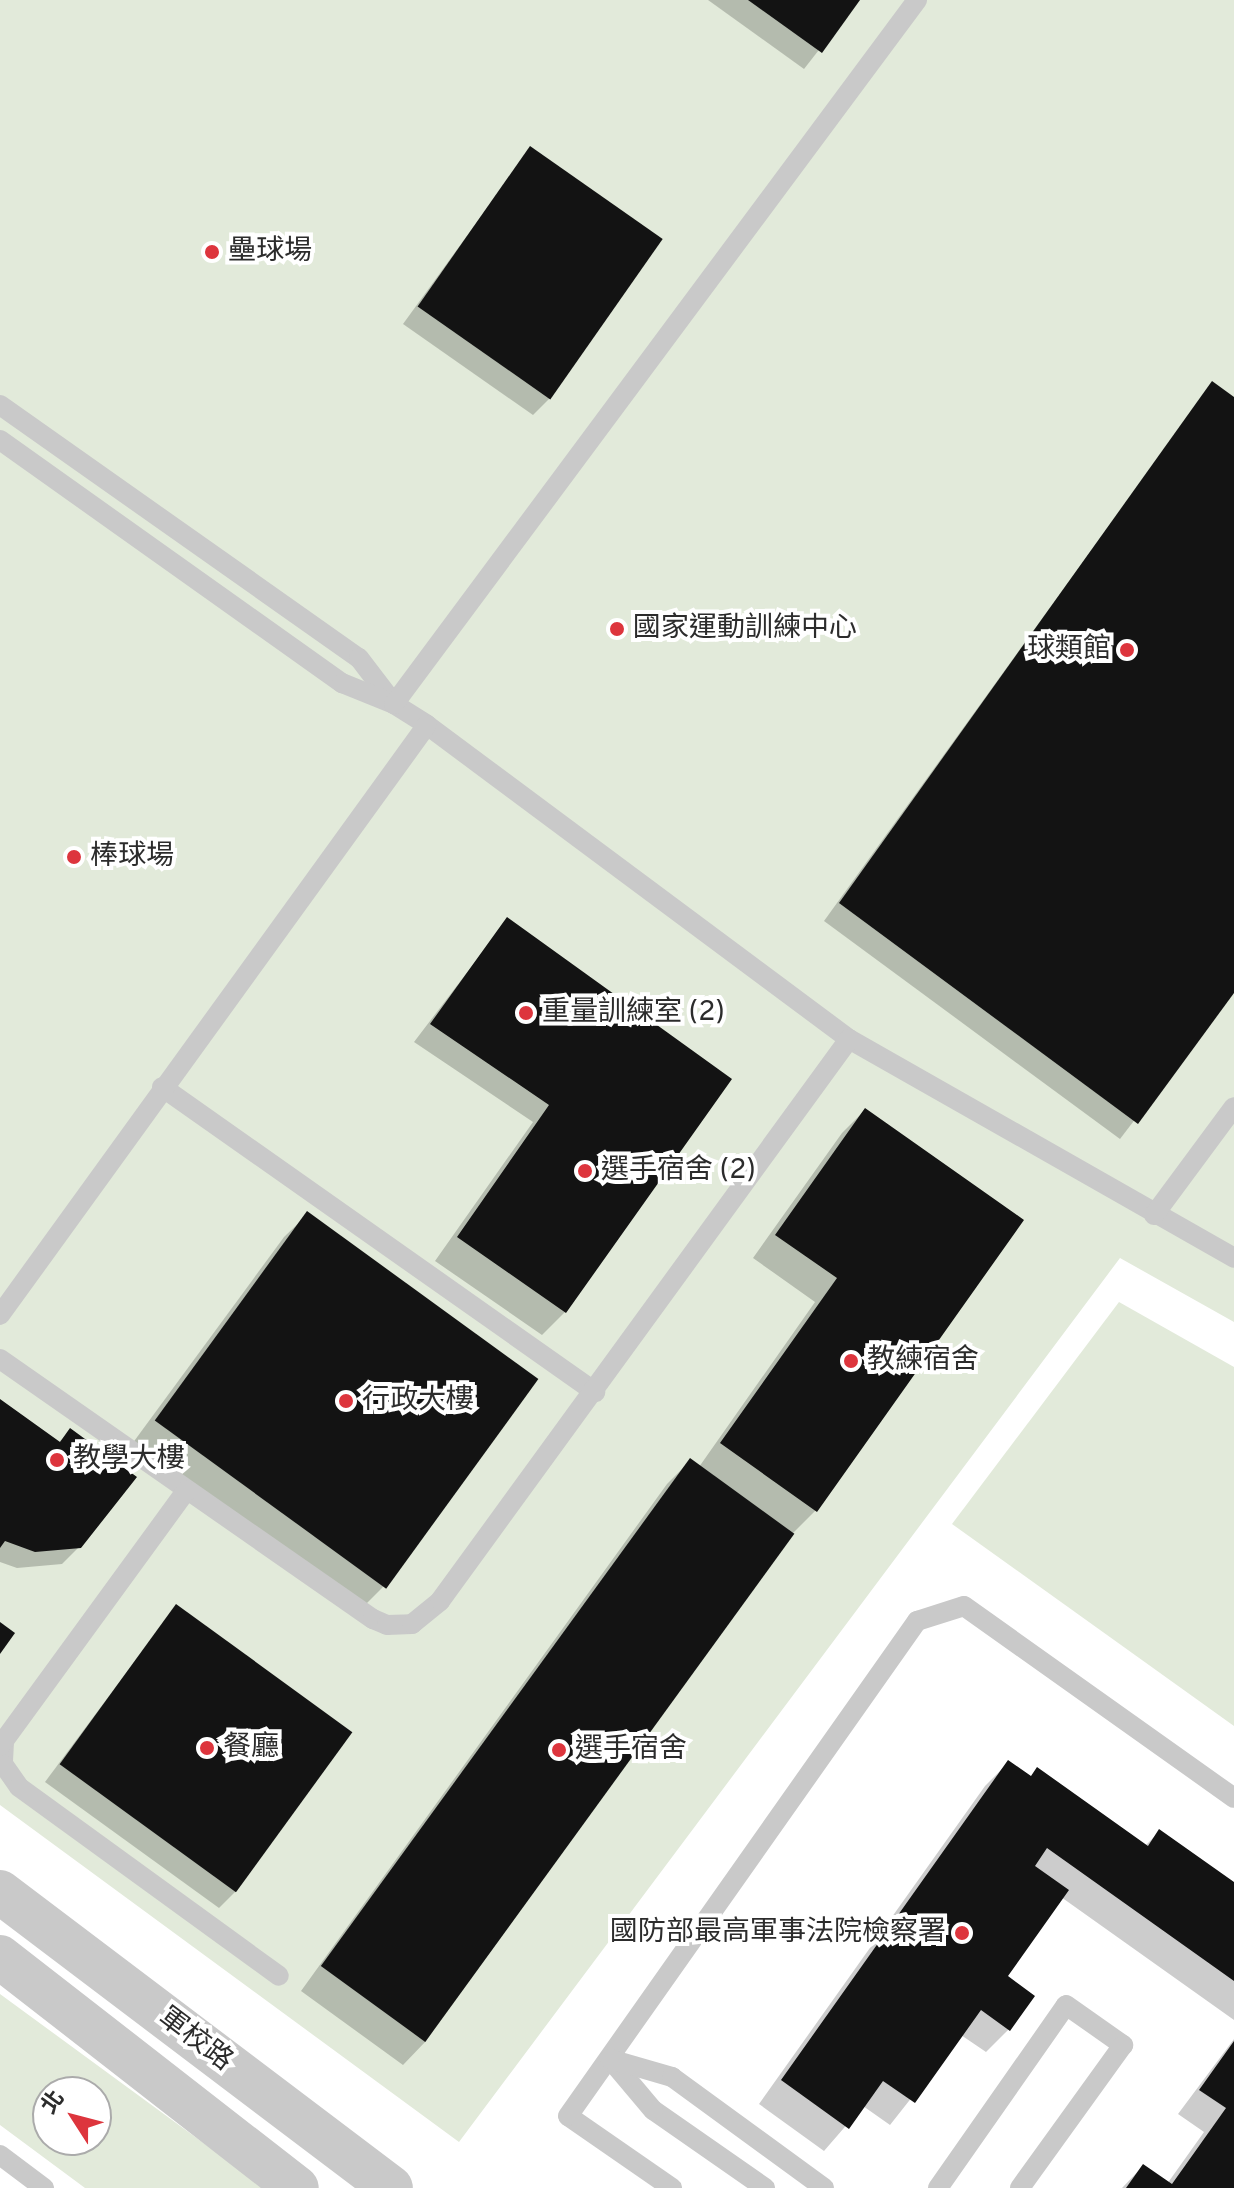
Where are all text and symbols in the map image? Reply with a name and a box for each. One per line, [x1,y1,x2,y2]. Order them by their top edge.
place label: 壘球場 [228,235,312,269]
marker: 壘球場 [203,243,221,261]
place label: 國家運動訓練中心 [633,612,857,646]
marker: 國家運動訓練中心 [608,620,626,638]
place label: 球類館 [1027,633,1111,667]
marker: 球類館 [1118,641,1136,659]
place label: 棒球場 [90,840,174,874]
marker: 棒球場 [65,848,83,866]
place label: 重量訓練室 (2) [542,996,725,1030]
marker: 重量訓練室 (2) [517,1004,535,1022]
place label: 選手宿舍 (2) [601,1154,756,1188]
marker: 選手宿舍 (2) [576,1162,594,1180]
place label: 教練宿舍 [867,1344,979,1378]
marker: 教練宿舍 [842,1352,860,1370]
place label: 行政大樓 [362,1384,474,1418]
marker: 行政大樓 [337,1392,355,1410]
place label: 教學大樓 [73,1443,185,1477]
marker: 教學大樓 [48,1451,66,1469]
place label: 餐廳 [223,1731,279,1765]
place label: 選手宿舍 [575,1733,687,1767]
marker: 餐廳 [198,1739,216,1757]
marker: 選手宿舍 [550,1741,568,1759]
place label: 國防部最高軍事法院檢察署 [610,1916,946,1950]
marker: 國防部最高軍事法院檢察署 [953,1924,971,1942]
street label: 軍校路 [151,2001,239,2079]
north arrow [32,2076,112,2156]
text: 北 [36,2086,71,2120]

